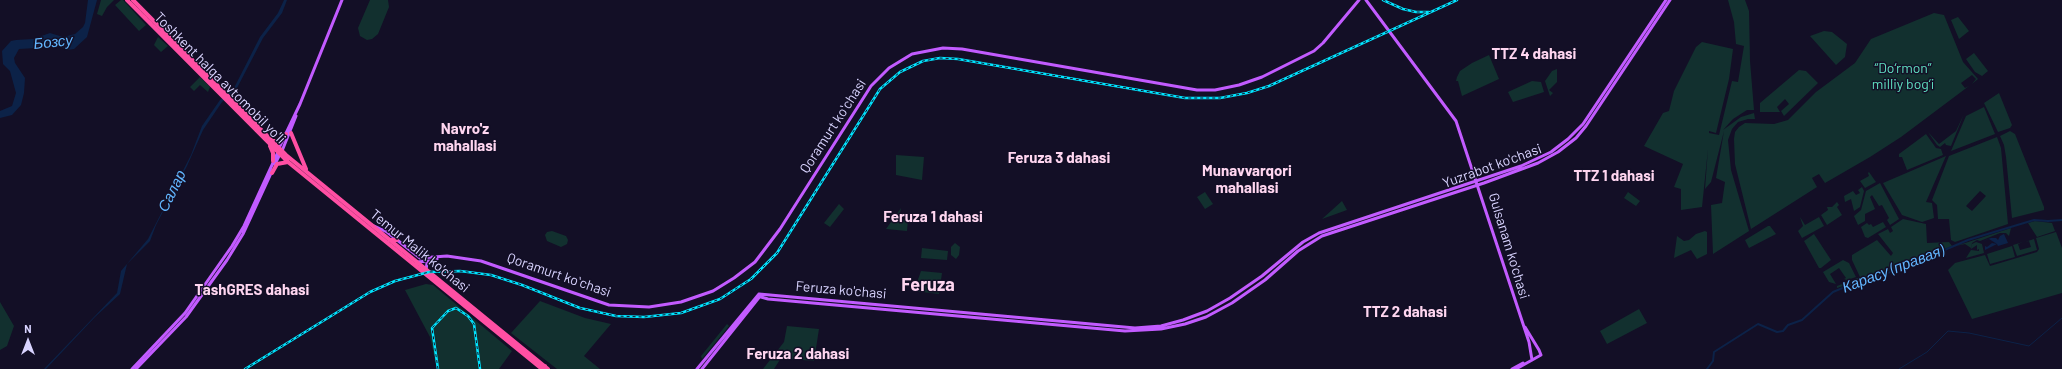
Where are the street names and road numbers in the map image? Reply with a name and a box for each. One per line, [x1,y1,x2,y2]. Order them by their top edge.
street label: Toshkent halqa avtomobil yo'li [151,9,289,147]
street label: Qoramurt koʻchasi [796,76,870,176]
street label: Yuzrabot ko'chasi [1440,140,1544,192]
street label: Gulsanam ko'chasi [1485,191,1533,301]
street label: Temur Malik ko'chasi [367,206,473,296]
street label: Qoramurt koʻchasi [505,249,613,301]
street label: Feruza ko'chasi [795,278,887,302]

